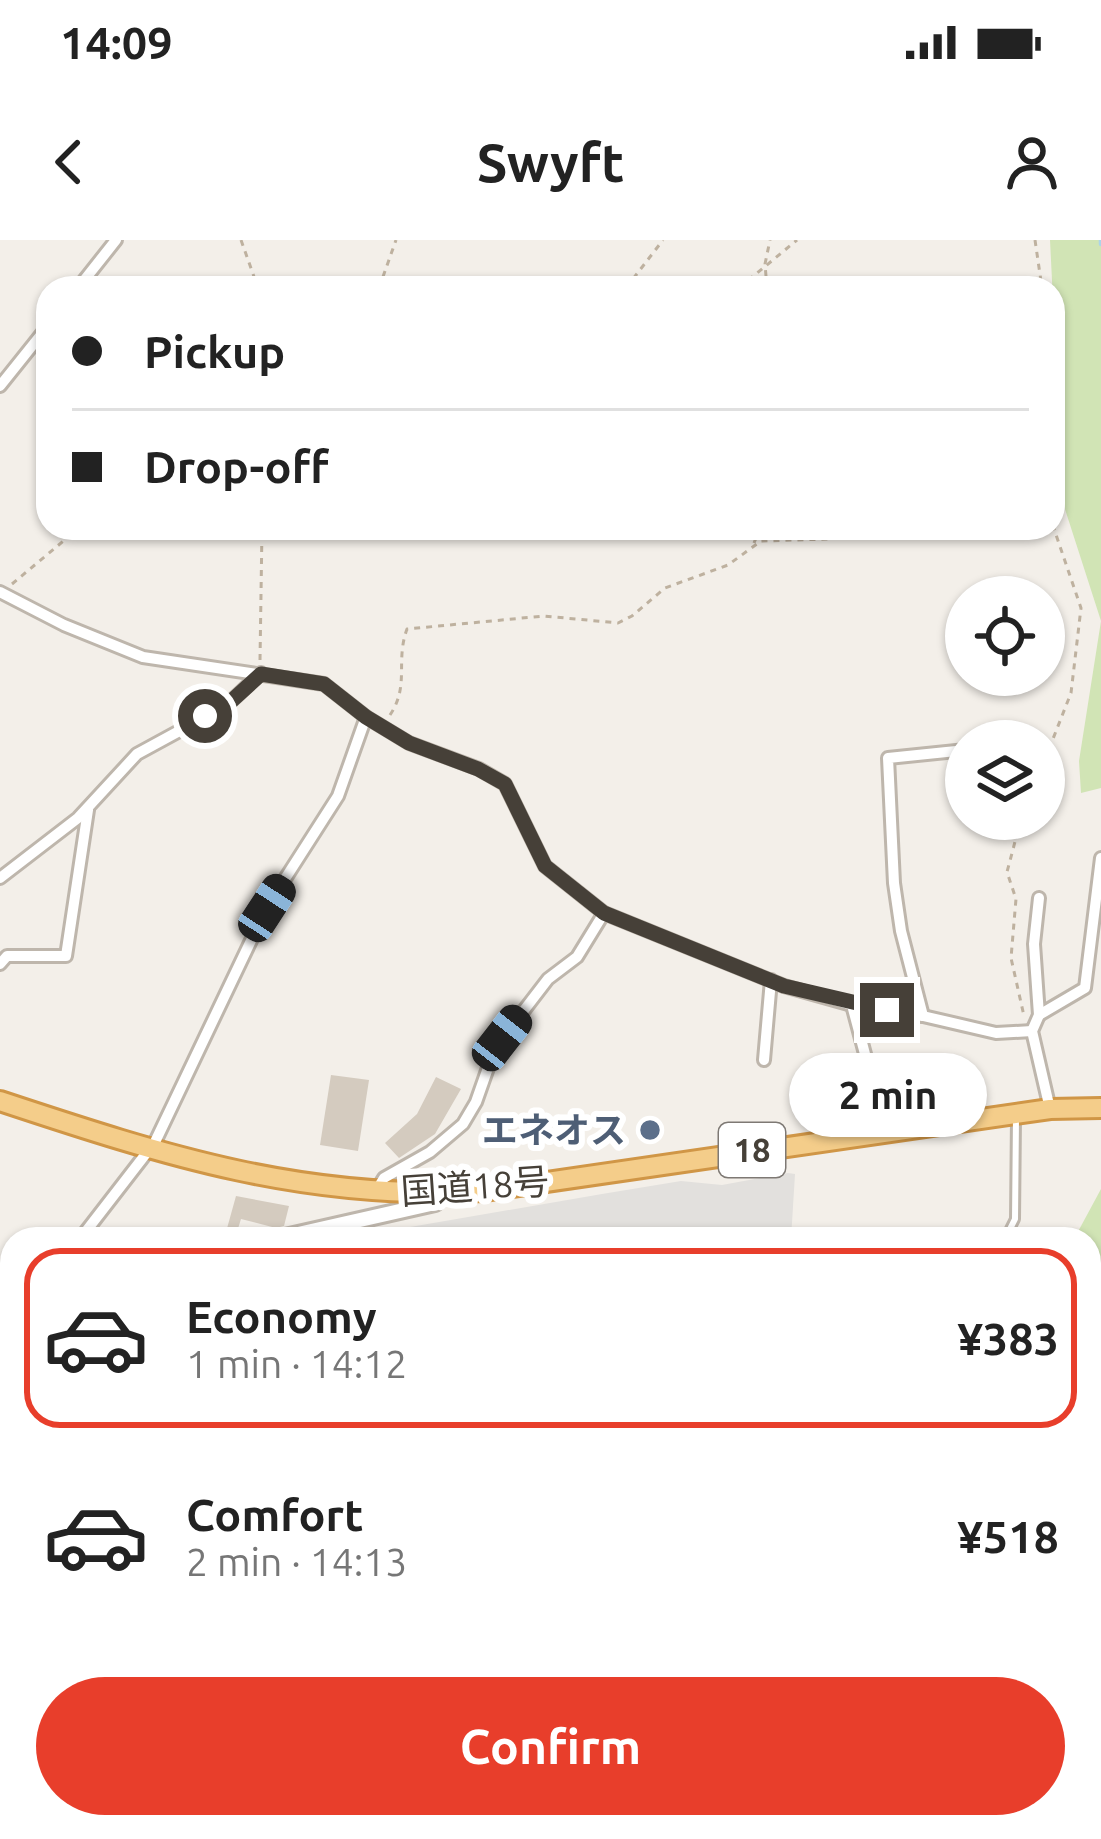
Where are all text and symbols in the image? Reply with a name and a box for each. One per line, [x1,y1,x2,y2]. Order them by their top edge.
text: 14:09 [60,17,173,68]
icon: back [36,129,102,195]
icon: person [999,129,1065,195]
text: Swyft [477,132,624,192]
text: Pickup [144,326,285,377]
text: Drop-off [144,441,329,492]
map controls [945,576,1065,840]
button: locate [945,576,1065,696]
route start [178,689,232,743]
button: layers [945,720,1065,840]
car [232,868,302,948]
route end [860,983,914,1037]
car [466,999,538,1077]
callout: 2 min [788,1052,986,1136]
text: 2 min [839,1073,937,1116]
place label: エネオス [482,1109,626,1150]
marker: エネオス [637,1117,663,1143]
road number: 18 [719,1123,785,1177]
street label: 国道18号 [399,1160,551,1211]
icon: car [42,1284,150,1392]
text: Economy [186,1291,377,1342]
text: ¥383 [957,1313,1059,1364]
text: 1 min · 14:12 [186,1342,407,1385]
icon: car [42,1482,150,1590]
text: Comfort [186,1489,363,1540]
text: ¥518 [957,1511,1059,1562]
text: 2 min · 14:13 [186,1540,407,1583]
button: Confirm [36,1677,1065,1815]

